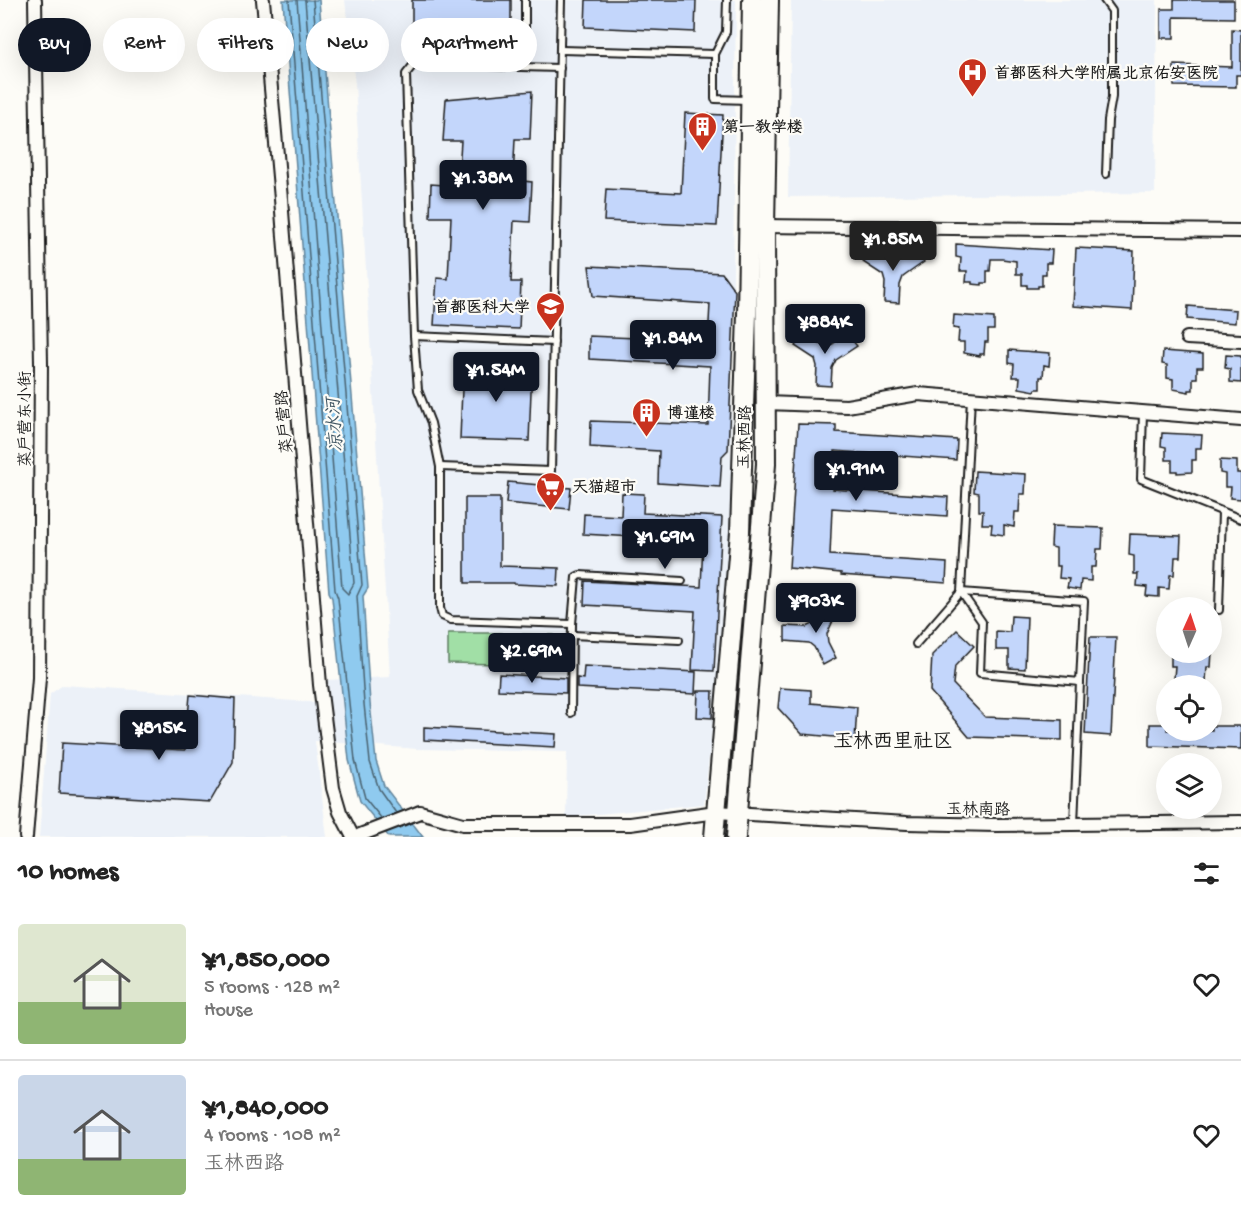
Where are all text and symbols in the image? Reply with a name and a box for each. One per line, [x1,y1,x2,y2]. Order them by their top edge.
chip: Buy [18,18,91,72]
chip: Rent [103,18,185,72]
chip: Filters [197,18,294,72]
chip: New [306,18,389,72]
chip: Apartment [401,18,537,72]
hospital icon: 首都医科大学附属北京佑安医院 [957,56,989,98]
place label: 首都医科大学附属北京佑安医院 [994,64,1218,85]
building icon: 第一教学楼 [686,110,718,152]
place label: 第一教学楼 [723,118,803,139]
pin: ¥1.38M [434,160,532,211]
text: ¥1.38M [454,168,512,191]
pin: ¥1.85M [844,221,942,272]
text: ¥1.85M [864,229,922,252]
school or university icon: 首都医科大学 [535,290,567,332]
place label: 首都医科大学 [434,298,530,319]
pin: ¥884K [783,304,867,355]
text: ¥884K [799,312,851,335]
pin: ¥1.84M [624,320,722,371]
text: ¥1.84M [644,328,702,351]
pin: ¥1.54M [447,352,545,403]
text: ¥1.54M [467,360,525,383]
street label: 菜户营东小街 [16,371,37,467]
street label: 菜户营路 [272,389,299,455]
water label: 凉水河 [323,394,349,453]
building icon: 博谨楼 [630,396,662,438]
place label: 博谨楼 [667,404,715,425]
street label: 玉林西路 [734,405,757,469]
pin: ¥1.91M [807,451,905,502]
text: ¥1.91M [828,459,884,482]
supermarket icon: 天猫超市 [535,470,567,512]
place label: 天猫超市 [572,479,636,499]
pin: ¥1.69M [616,519,714,570]
text: ¥1.69M [636,527,694,550]
pin: ¥903K [774,583,858,634]
text: ¥903K [790,591,842,614]
north arrow [1156,597,1222,663]
map controls [1156,597,1222,819]
pin: ¥2.69M [483,633,581,684]
text: ¥2.69M [502,641,562,664]
button: locate [1156,675,1222,741]
pin: ¥815K [117,710,201,761]
text: ¥815K [134,718,184,741]
district label: 玉林西里社区 [833,730,953,755]
button: layers [1156,753,1222,819]
street label: 玉林南路 [946,799,1010,822]
icon: filters [1190,857,1223,890]
text: 10 homes [18,858,118,889]
text: ¥1,850,000 [204,946,330,977]
icon: home [66,948,138,1020]
icon: heart [1190,968,1223,1001]
text: 5 rooms · 128 m² [204,977,340,1000]
text: House [204,1000,253,1023]
text: ¥1,840,000 [204,1094,329,1125]
icon: home [66,1099,138,1171]
icon: heart [1190,1119,1223,1152]
text: 4 rooms · 108 m² [204,1125,341,1148]
text: 玉林西路 [204,1154,284,1177]

